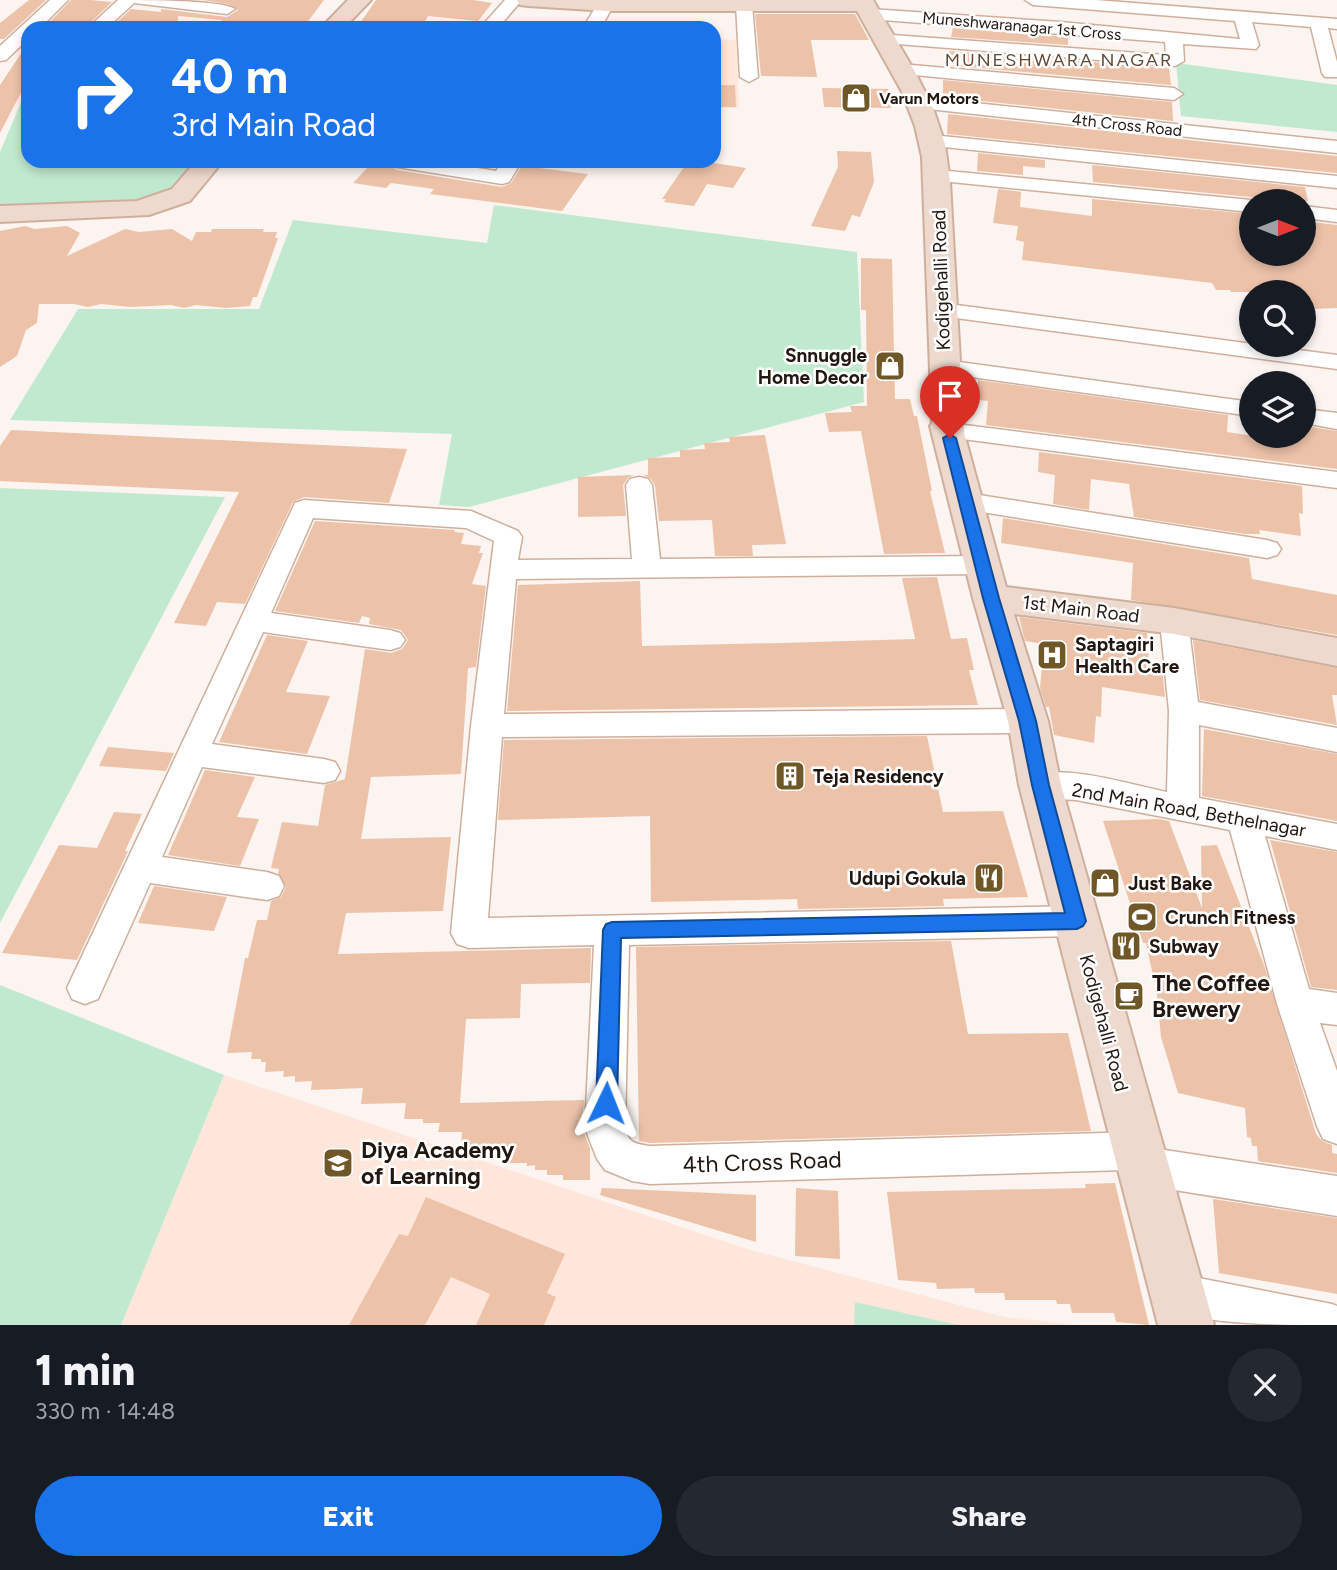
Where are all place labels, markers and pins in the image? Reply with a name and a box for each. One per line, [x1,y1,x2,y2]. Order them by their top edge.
shop icon: Varun Motors [839,81,873,115]
place label: Varun Motors [879,89,979,108]
place label: Snnuggle Home Decor [758,344,867,389]
shop icon: Snnuggle Home Decor [873,349,907,383]
pin [920,366,980,438]
place label: Saptagiri Health Care [1075,633,1180,678]
hospital icon: Saptagiri Health Care [1035,638,1069,672]
building icon: Teja Residency [773,759,807,793]
place label: Teja Residency [813,765,944,788]
restaurant icon: Udupi Gokula [972,861,1006,895]
shop icon: Just Bake [1088,866,1122,900]
place label: Udupi Gokula [849,867,966,890]
place label: Just Bake [1128,872,1213,895]
sports icon: Crunch Fitness [1125,900,1159,934]
place label: Crunch Fitness [1165,906,1296,929]
restaurant icon: Subway [1109,929,1143,963]
place label: Subway [1149,935,1219,958]
place label: The Coffee Brewery [1152,969,1270,1023]
cafe icon: The Coffee Brewery [1112,979,1146,1013]
place label: Diya Academy of Learning [361,1136,515,1190]
school or university icon: Diya Academy of Learning [321,1146,355,1180]

